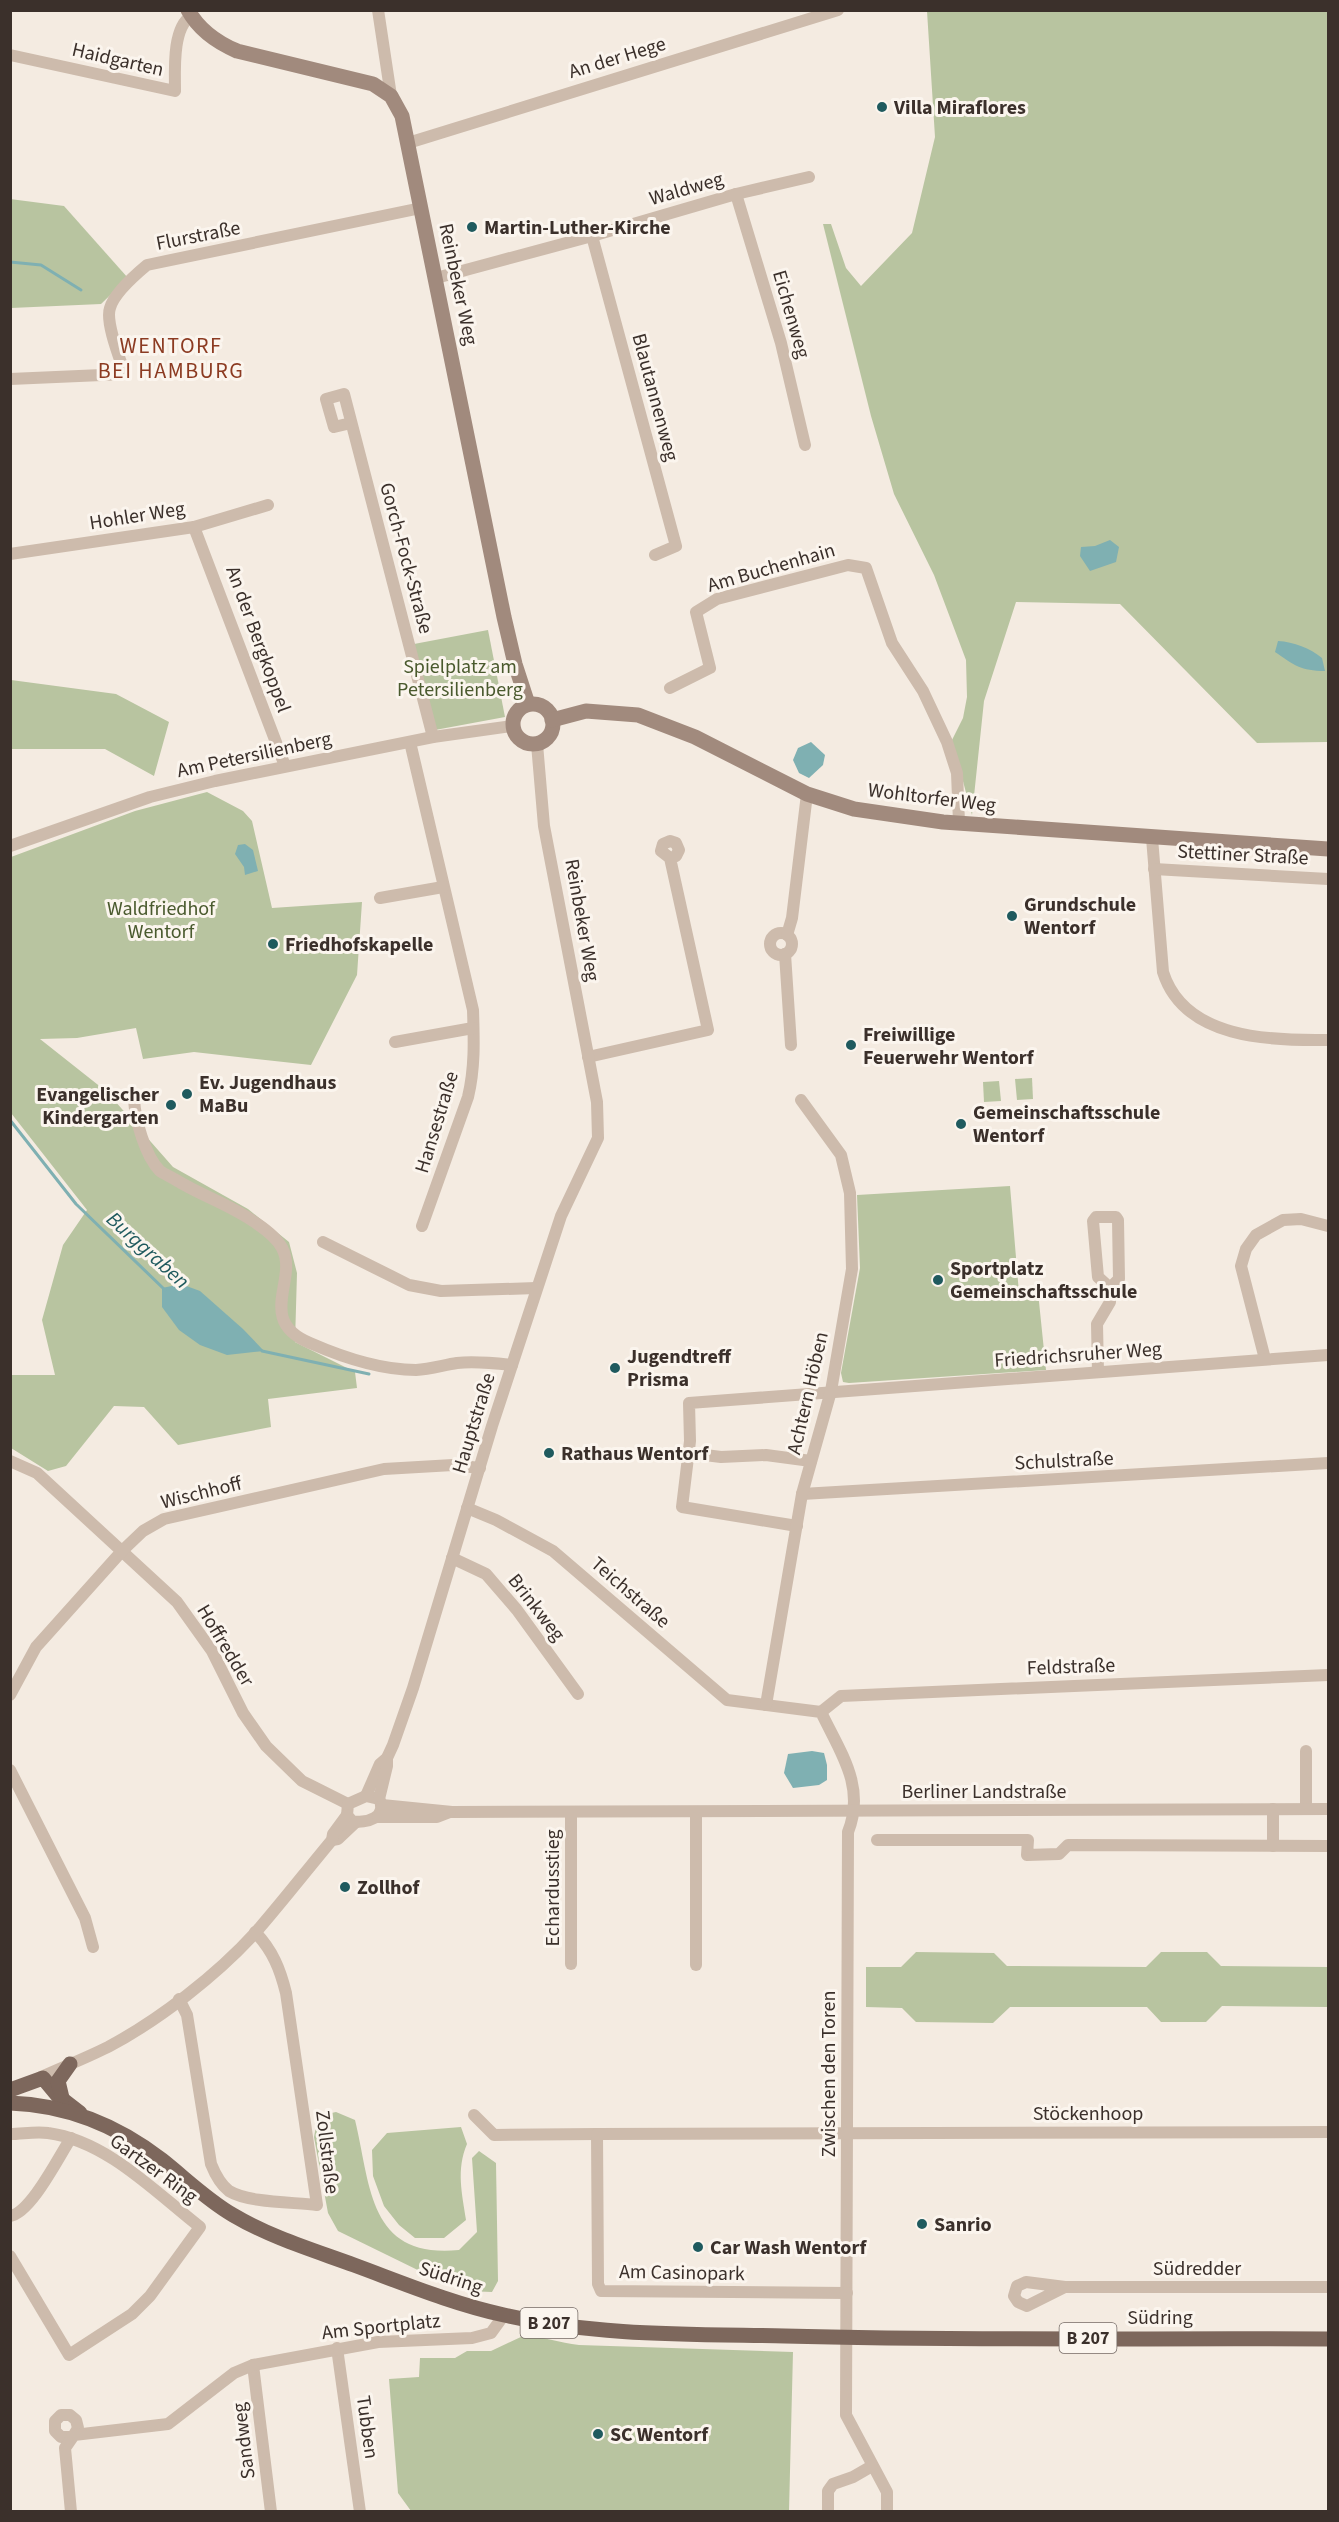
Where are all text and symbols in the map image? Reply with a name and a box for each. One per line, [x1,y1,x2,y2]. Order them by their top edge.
street label: An der Hege [565,30,669,86]
street label: Haidgarten [69,36,166,84]
place label: Villa Miraflores [893,94,1026,122]
marker: Villa Miraflores [875,100,889,114]
street label: Waldweg [646,165,727,213]
street label: Flurstraße [154,214,243,258]
place label: Martin-Luther-Kirche [484,214,671,242]
marker: Martin-Luther-Kirche [465,220,479,234]
street label: Reinbeker Weg [431,221,485,348]
street label: Eichenweg [765,267,817,362]
district label: WENTORF BEI HAMBURG [98,330,244,387]
street label: Blautannenweg [625,330,686,464]
street label: Gorch-Fock-Straße [372,480,440,637]
street label: Hohler Weg [87,495,187,537]
street label: Am Buchenhain [704,536,838,600]
street label: An der Bergkoppel [219,562,298,716]
park label: Spielplatz am Petersilienberg [397,653,523,704]
street label: Am Petersilienberg [174,725,334,785]
street label: Wohltorfer Weg [866,776,998,820]
street label: Stettiner Straße [1177,838,1309,872]
street label: Reinbeker Weg [557,857,607,984]
place label: Grundschule Wentorf [1024,891,1136,942]
park label: Waldfriedhof Wentorf [107,895,216,946]
marker: Grundschule Wentorf [1005,909,1019,923]
place label: Friedhofskapelle [285,931,433,959]
marker: Friedhofskapelle [266,937,280,951]
place label: Freiwillige Feuerwehr Wentorf [863,1021,1035,1072]
marker: Freiwillige Feuerwehr Wentorf [844,1038,858,1052]
street label: Hansestraße [408,1068,466,1177]
place label: Ev. Jugendhaus MaBu [199,1069,336,1120]
place label: Evangelischer Kindergarten [36,1081,159,1132]
marker: Ev. Jugendhaus MaBu [180,1087,194,1101]
marker: Evangelischer Kindergarten [164,1098,178,1112]
place label: Gemeinschaftsschule Wentorf [973,1099,1160,1150]
marker: Gemeinschaftsschule Wentorf [954,1117,968,1131]
water label: Burggraben [100,1204,196,1296]
place label: Sportplatz Gemeinschaftsschule [950,1255,1137,1306]
marker: Sportplatz Gemeinschaftsschule [931,1273,945,1287]
street label: Achtern Höben [780,1329,836,1457]
street label: Friedrichsruher Weg [993,1335,1163,1375]
place label: Jugendtreff Prisma [627,1343,732,1394]
marker: Jugendtreff Prisma [608,1361,622,1375]
street label: Hauptstraße [445,1369,503,1477]
place label: Rathaus Wentorf [561,1440,710,1468]
street label: Schulstraße [1014,1444,1114,1478]
marker: Rathaus Wentorf [542,1446,556,1460]
street label: Wischhoff [158,1469,246,1517]
street label: Teichstraße [585,1550,676,1635]
street label: Brinkweg [501,1568,571,1647]
street label: Hoffredder [190,1599,261,1692]
street label: Feldstraße [1026,1651,1116,1683]
street label: Berliner Landstraße [901,1778,1067,1806]
street label: Echardusstieg [539,1830,567,1946]
place label: Zollhof [357,1874,421,1902]
marker: Zollhof [338,1880,352,1894]
street label: Zwischen den Toren [815,1991,843,2157]
street label: Stöckenhoop [1033,2100,1143,2128]
street label: Zollstraße [308,2109,346,2196]
street label: Gartzer Ring [104,2127,203,2210]
place label: Sanrio [934,2211,992,2239]
marker: Sanrio [915,2217,929,2231]
place label: Car Wash Wentorf [710,2234,867,2262]
marker: Car Wash Wentorf [691,2240,705,2254]
street label: Südring [415,2255,486,2301]
street label: Südredder [1153,2255,1241,2283]
street label: Am Casinopark [619,2258,745,2288]
street label: Südring [1127,2304,1193,2332]
street label: Am Sportplatz [320,2307,442,2347]
road number: B 207 [520,2308,578,2338]
road number: B 207 [1060,2323,1116,2353]
street label: Tubben [349,2394,385,2461]
street label: Sandweg [225,2401,263,2481]
place label: SC Wentorf [610,2421,709,2449]
marker: SC Wentorf [591,2427,605,2441]

